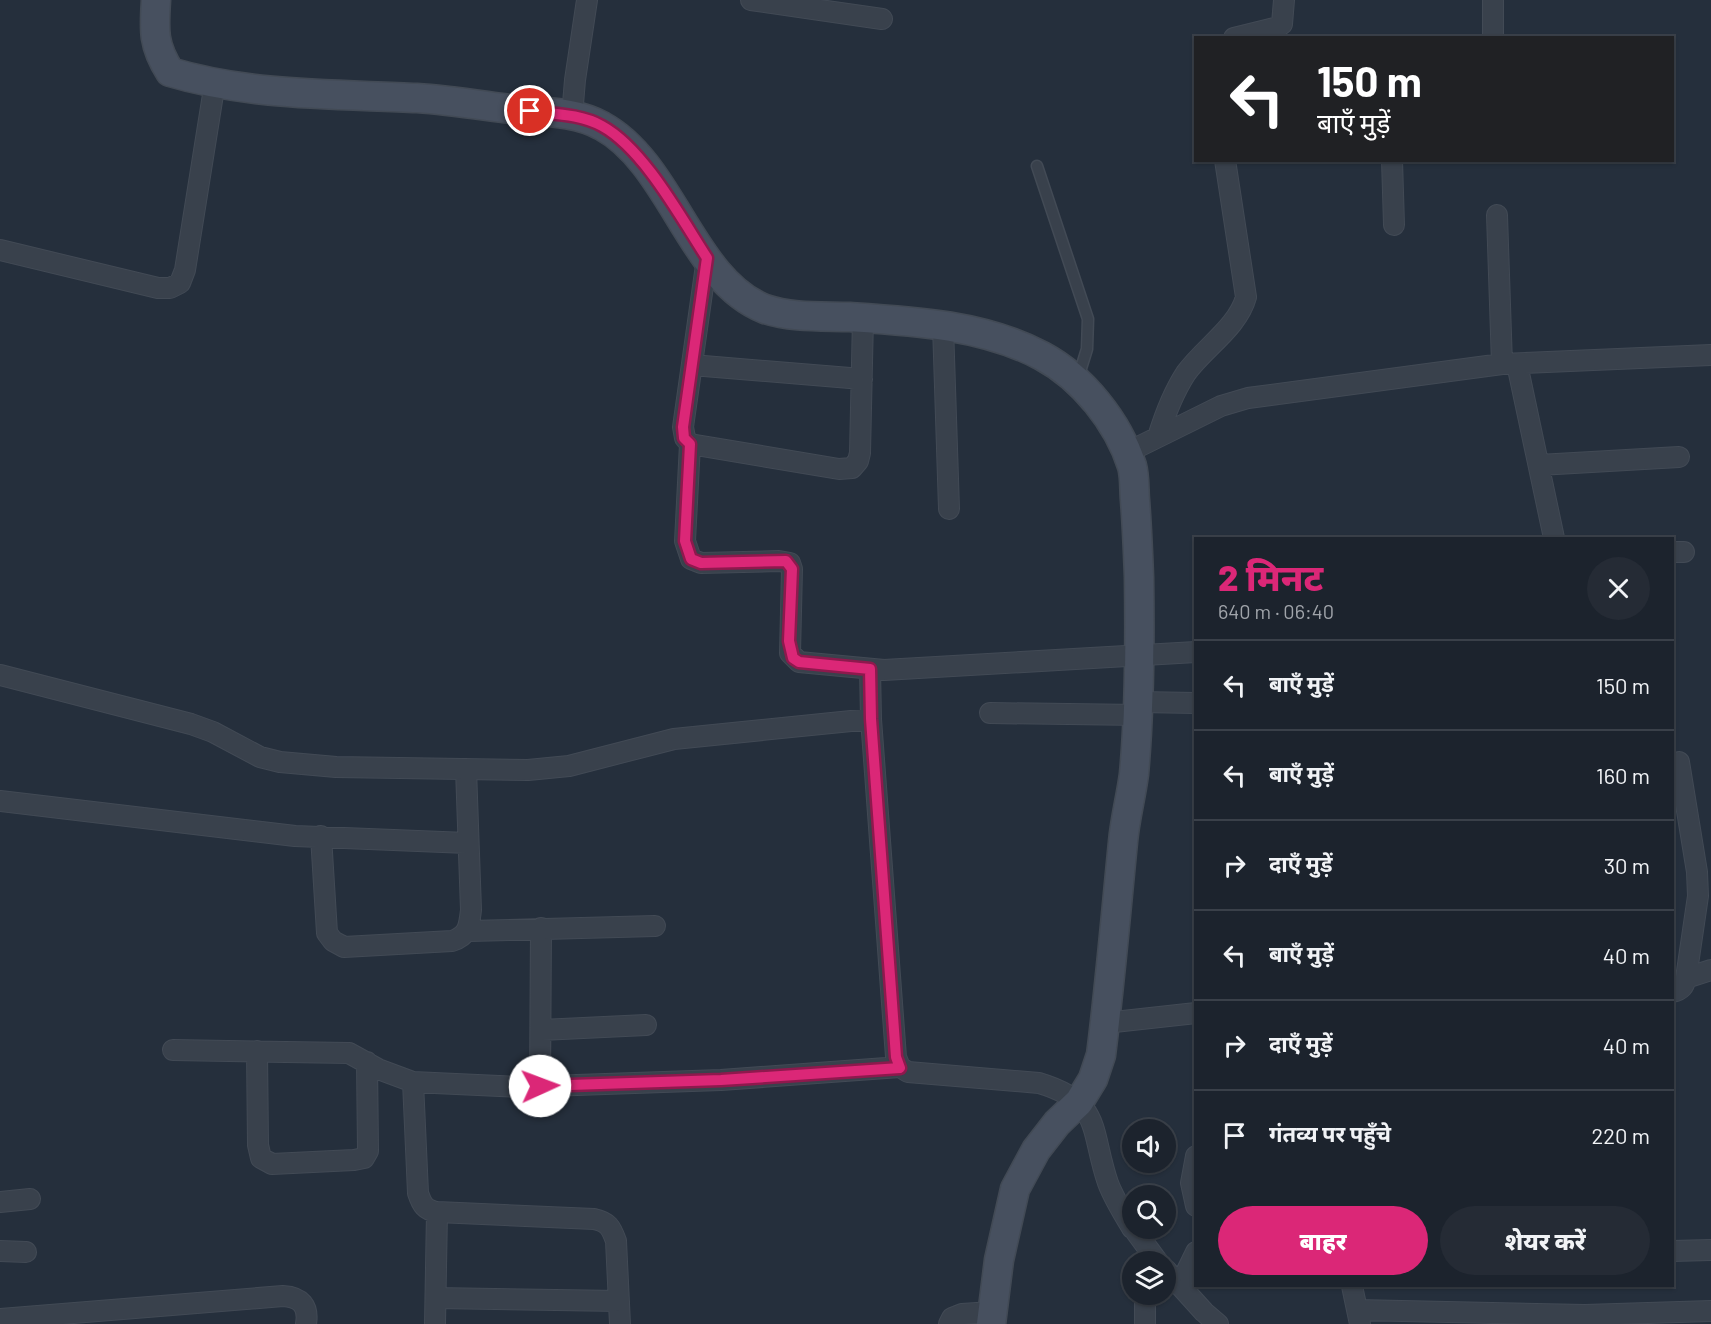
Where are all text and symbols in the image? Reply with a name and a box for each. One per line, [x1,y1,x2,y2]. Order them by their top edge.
text: 150 m [1317,55,1422,105]
icon: left [1218,60,1296,138]
pin [504,85,555,136]
icon: arrive [513,94,546,127]
text: बाएँ मुड़ें [1317,106,1390,138]
text: 2 मिनट [1218,555,1323,598]
button: close [1587,557,1650,620]
text: 640 m · 06:40 [1218,599,1334,623]
icon: left [1218,669,1251,702]
text: बाएँ मुड़ें [1269,670,1334,696]
text: 150 m [1596,672,1650,698]
icon: left [1218,759,1251,792]
text: बाएँ मुड़ें [1269,760,1334,786]
text: 160 m [1596,762,1650,788]
icon: right [1218,849,1251,882]
text: दाएँ मुड़ें [1269,850,1332,876]
text: 30 m [1604,852,1650,878]
icon: left [1218,939,1251,972]
text: बाएँ मुड़ें [1269,940,1334,966]
text: 40 m [1603,942,1650,968]
icon: right [1218,1029,1251,1062]
text: दाएँ मुड़ें [1269,1030,1332,1056]
text: 40 m [1603,1032,1650,1058]
position arrow [508,1054,572,1118]
map controls [1122,1119,1176,1305]
button: sound [1122,1119,1176,1173]
icon: arrive [1218,1119,1251,1152]
text: गंतव्य पर पहुँचे [1269,1120,1391,1146]
text: 220 m [1591,1122,1650,1148]
button: search [1122,1185,1176,1239]
button: बाहर [1218,1206,1428,1275]
button: शेयर करें [1440,1206,1650,1275]
button: layers [1122,1251,1176,1305]

